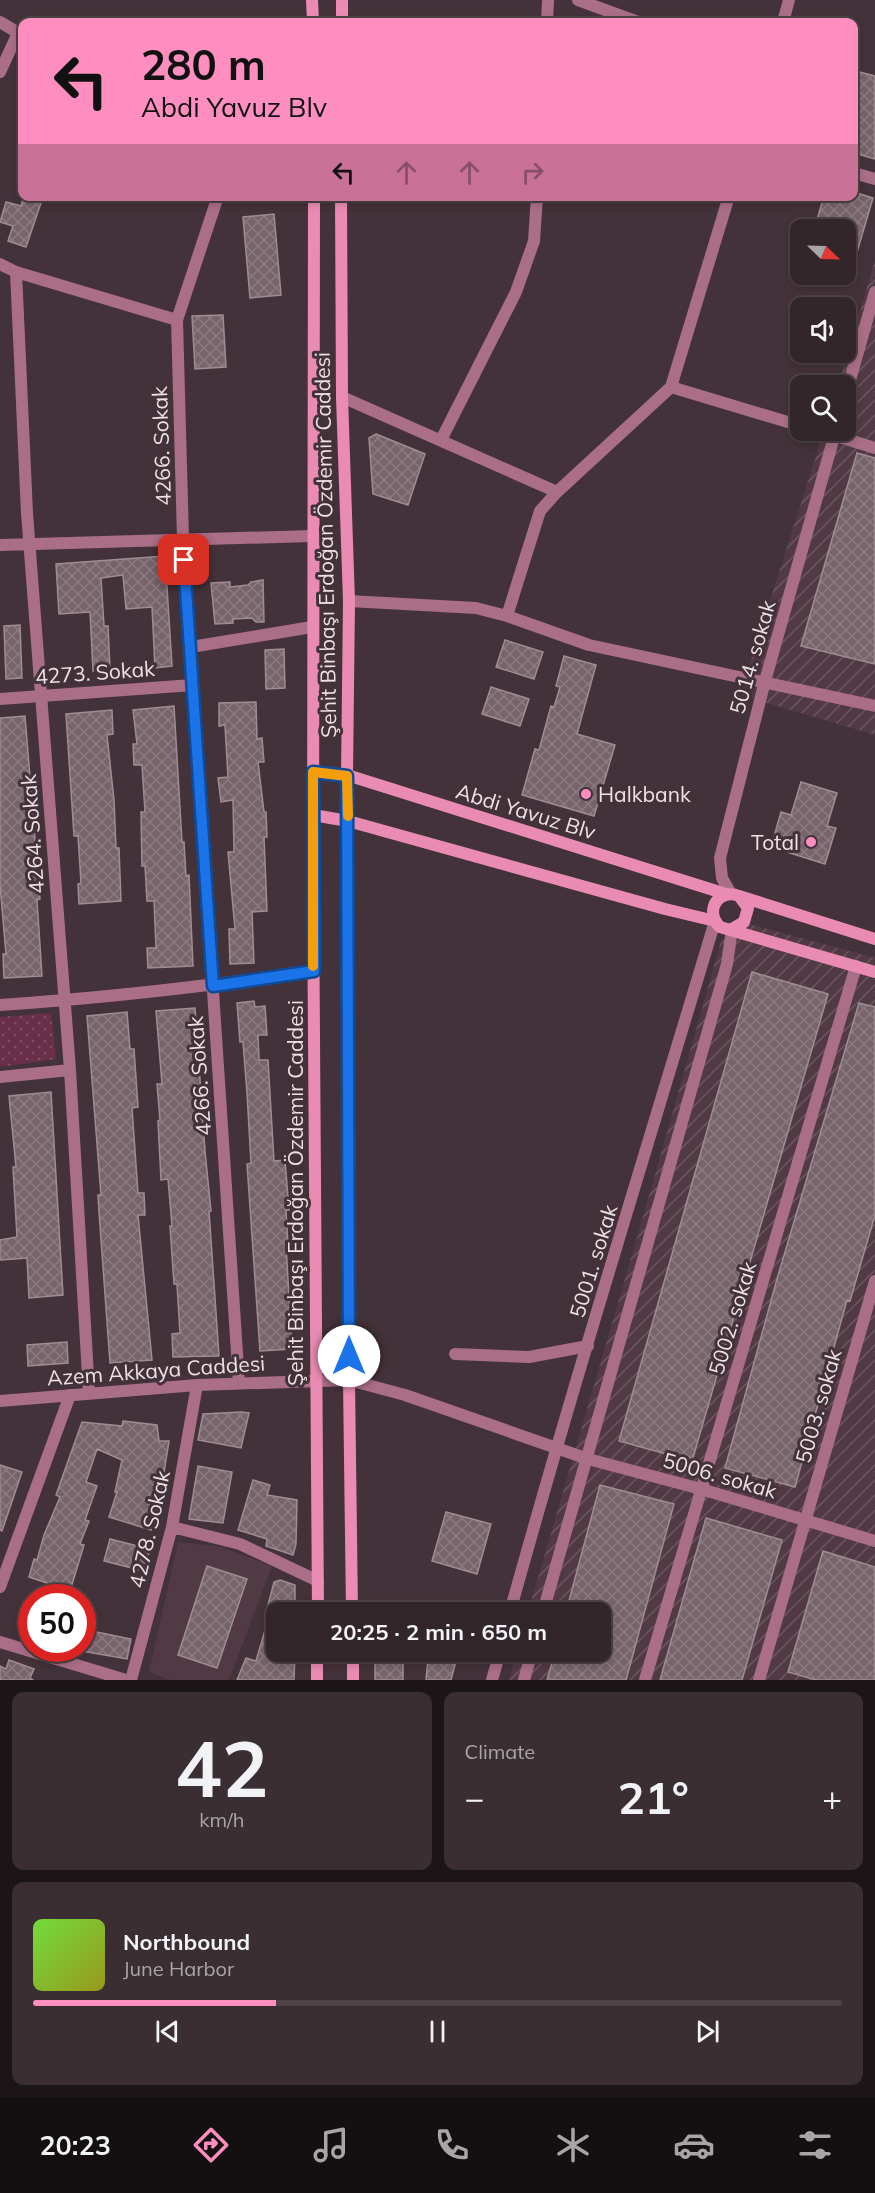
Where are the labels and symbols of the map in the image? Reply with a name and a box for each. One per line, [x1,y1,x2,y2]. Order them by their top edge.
north arrow [790,219,856,285]
street label: Şehit Binbaşı Erdoğan Özdemir Caddesi [309,352,341,738]
street label: 4266. Sokak [146,385,176,506]
pin [158,534,209,585]
street label: 5014. sokak [723,597,781,717]
street label: 4273. Sokak [34,655,156,689]
street label: 4264. Sokak [15,773,49,895]
street label: Abdi Yavuz Blv [453,777,599,845]
place label: Halkbank [598,781,691,807]
marker: Halkbank [579,787,593,801]
place label: Total [751,829,799,855]
marker: Total [804,835,818,849]
street label: Şehit Binbaşı Erdoğan Özdemir Caddesi [282,1000,308,1386]
street label: 4266. Sokak [182,1015,216,1137]
street label: 5001. sokak [563,1201,623,1321]
street label: 5002. sokak [702,1258,762,1378]
position arrow [317,1324,381,1388]
street label: 5003. sokak [789,1346,847,1466]
street label: Azem Akkaya Caddesi [46,1349,266,1391]
street label: 5006. sokak [660,1446,780,1504]
street label: 4278. Sokak [123,1468,175,1590]
speed limit sign: 50 [18,1584,96,1662]

